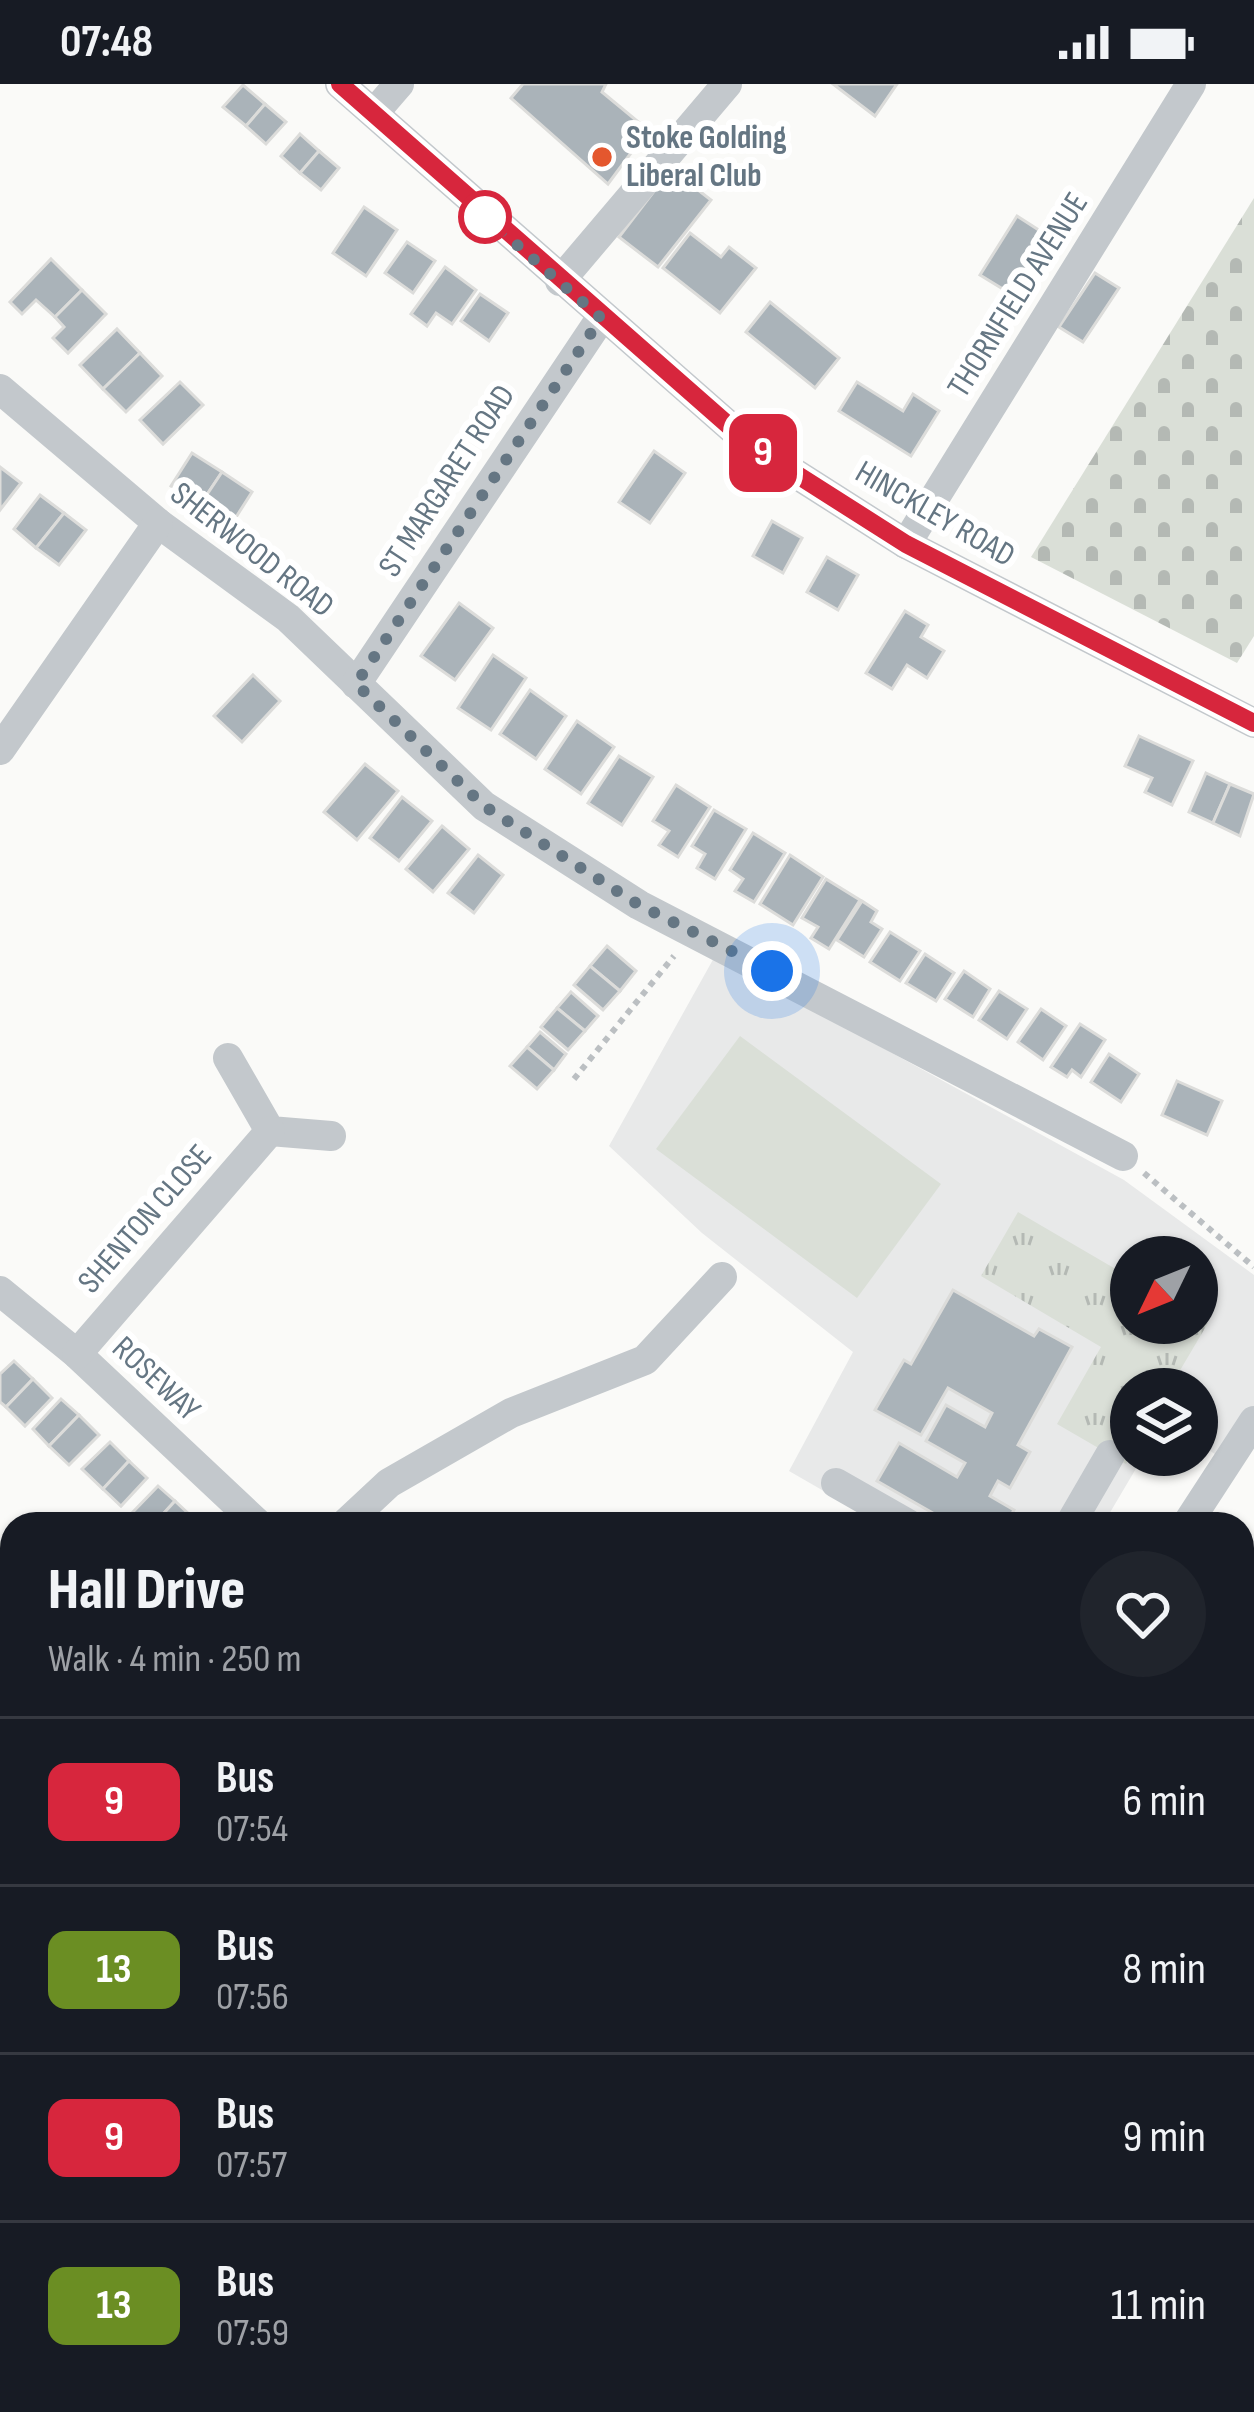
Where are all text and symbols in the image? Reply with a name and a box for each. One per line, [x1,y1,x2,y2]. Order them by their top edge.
text: 07:48 [60,15,153,70]
place label: Stoke Golding Liberal Club [626,118,787,196]
marker: Stoke Golding Liberal Club [589,144,615,170]
street label: THORNFIELD AVENUE [939,185,1097,405]
unlabelled marker [460,192,510,242]
street label: ST MARGARET ROAD [370,377,524,585]
line badge: 9 [724,414,802,492]
text: 9 [753,427,773,478]
street label: HINCKLEY ROAD [848,452,1022,576]
street label: SHERWOOD ROAD [162,474,342,626]
your location [742,941,802,1001]
street label: SHENTON CLOSE [70,1136,220,1302]
north arrow [1110,1236,1218,1344]
map controls [1110,1236,1218,1476]
street label: ROSEWAY [104,1328,209,1430]
button: layers [1110,1368,1218,1476]
button: heart [1080,1551,1206,1677]
text: Hall Drive [48,1557,245,1625]
text: Walk · 4 min · 250 m [48,1636,302,1683]
text: Bus [216,1751,274,1806]
text: 6 min [1123,1774,1206,1829]
text: 9 [104,1776,124,1827]
text: 07:54 [216,1806,288,1853]
text: Bus [216,1919,274,1974]
text: 8 min [1123,1942,1206,1997]
text: 13 [96,1944,132,1995]
text: 07:56 [216,1974,289,2021]
text: Bus [216,2087,274,2142]
text: 9 min [1122,2110,1206,2165]
text: 9 [104,2112,124,2163]
text: 07:57 [216,2142,287,2189]
text: Bus [216,2255,274,2310]
text: 11 min [1111,2278,1206,2333]
text: 13 [96,2280,132,2331]
text: 07:59 [216,2310,289,2357]

